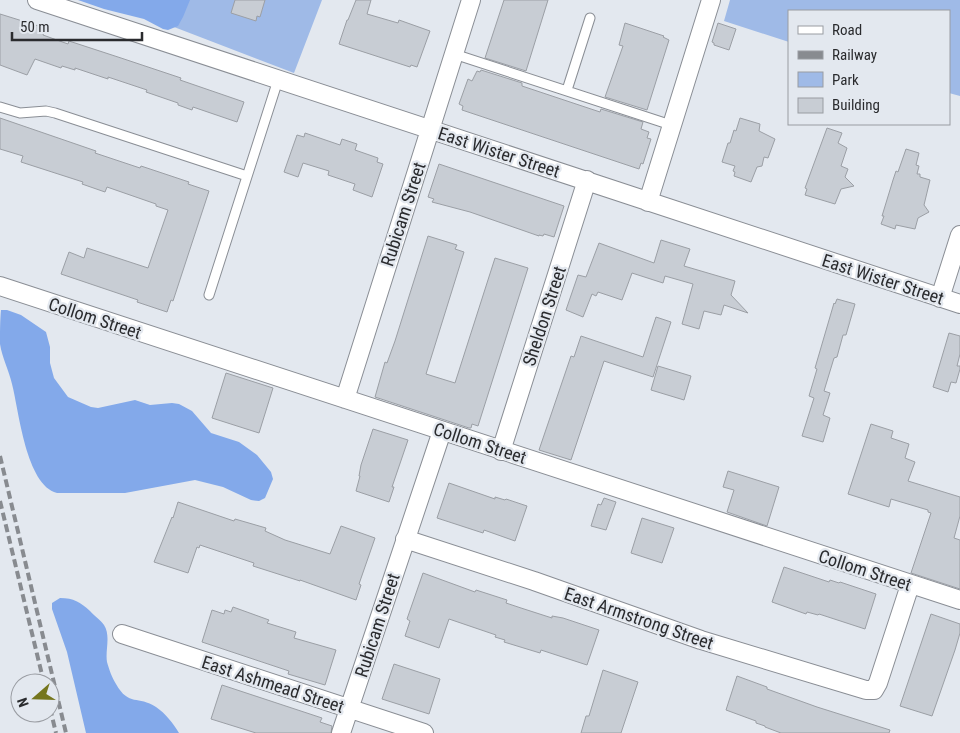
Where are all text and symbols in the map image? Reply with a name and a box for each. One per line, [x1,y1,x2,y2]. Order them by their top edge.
scale bar [12,10,142,42]
legend [788,10,950,125]
text: 50 m [20,18,50,36]
text: Road [832,21,862,39]
text: Railway [832,46,877,64]
text: Park [832,71,859,89]
text: Building [832,96,880,114]
street label: East Wister Street [435,122,563,182]
street label: Rubicam Street [376,159,430,269]
street label: East Wister Street [819,249,947,309]
street label: Sheldon Street [518,263,570,369]
street label: Collom Street [46,293,144,343]
street label: Collom Street [431,418,529,468]
street label: Collom Street [816,545,914,595]
street label: Rubicam Street [350,570,404,680]
street label: East Armstrong Street [562,583,716,653]
street label: East Ashmead Street [199,651,347,717]
north arrow [10,673,60,723]
text: N [14,696,32,709]

